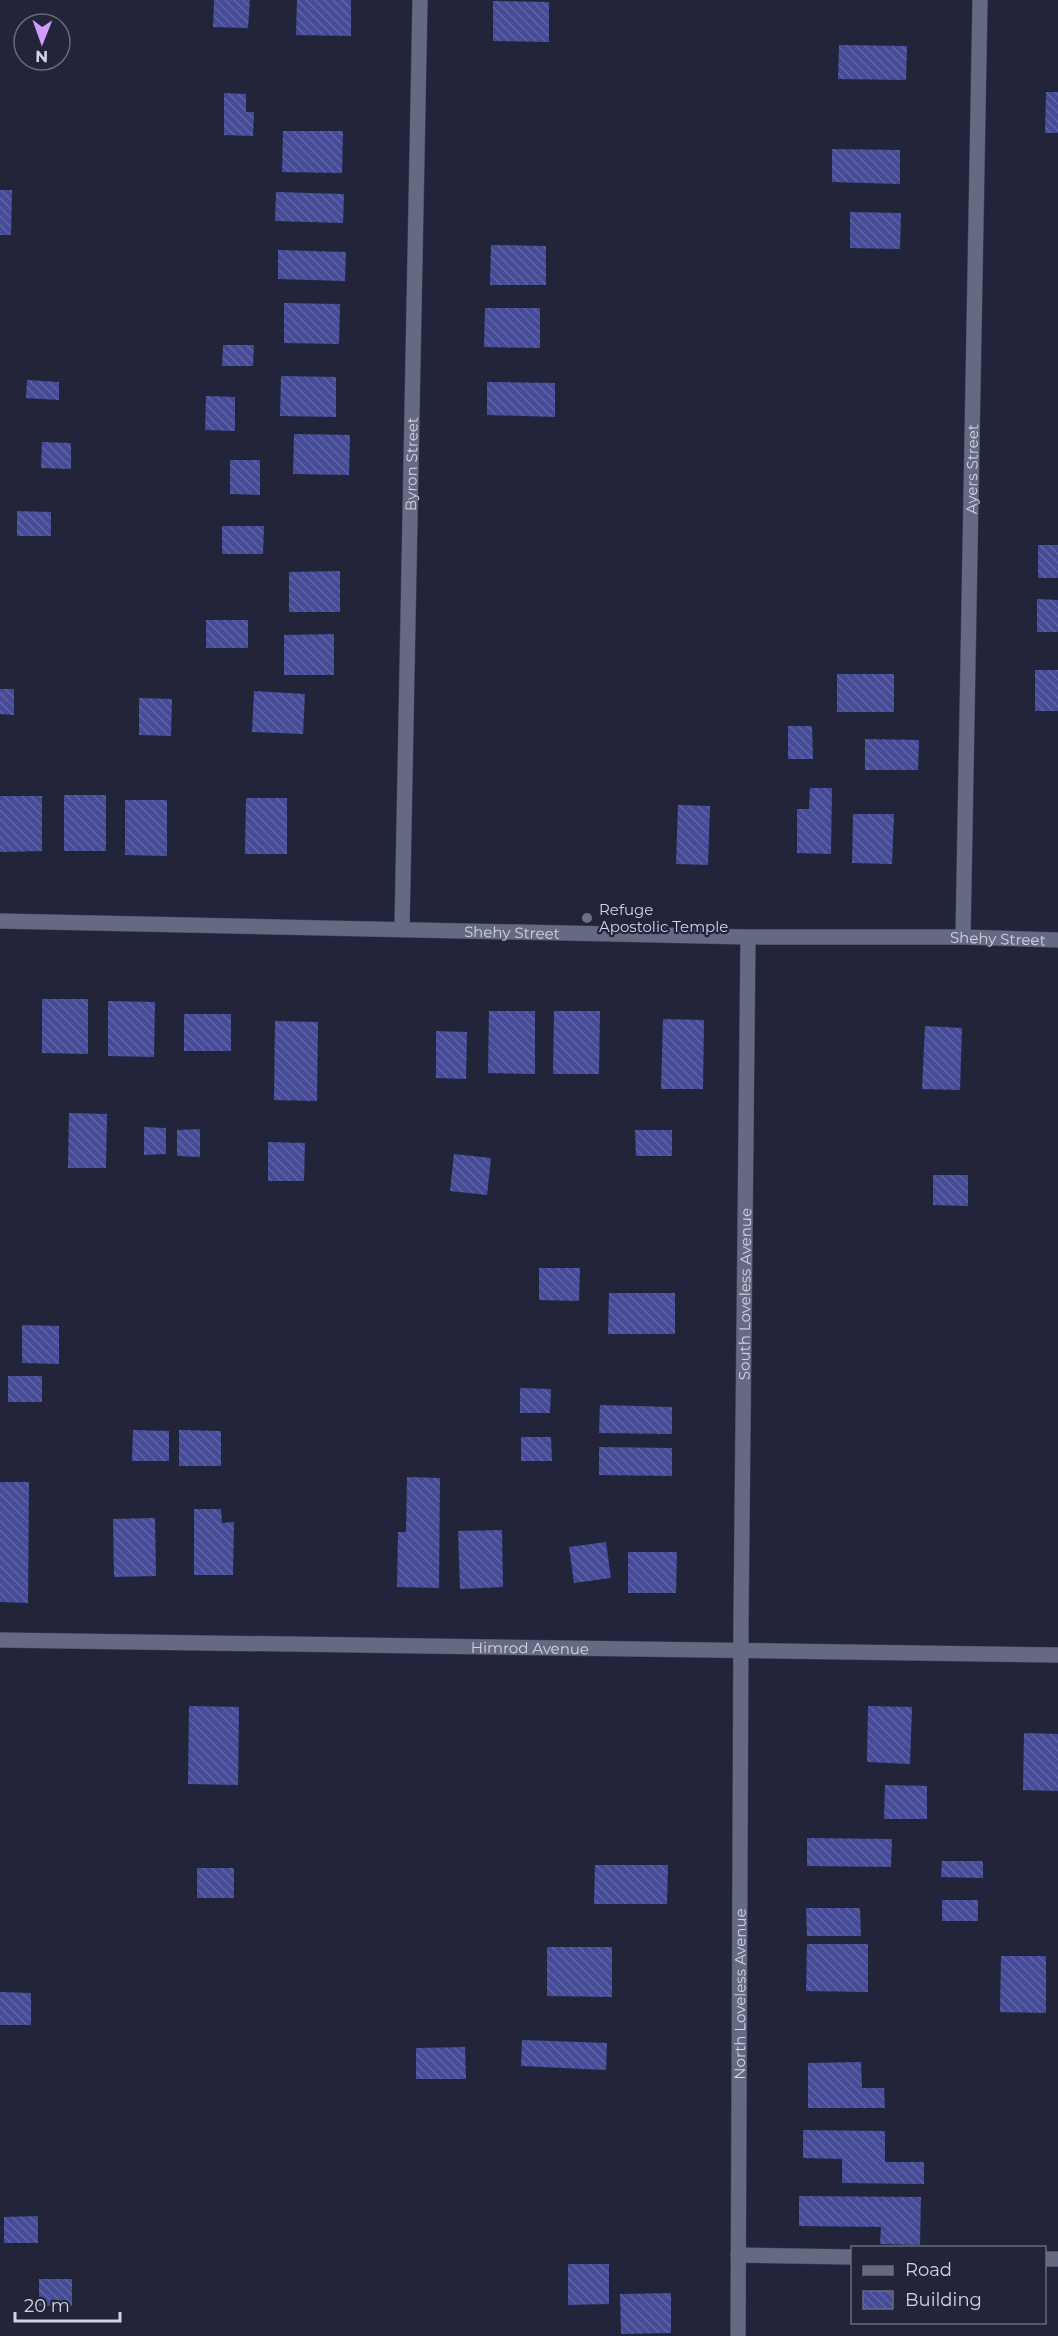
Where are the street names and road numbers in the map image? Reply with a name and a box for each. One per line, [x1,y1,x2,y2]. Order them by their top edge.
street label: Byron Street [401,417,421,511]
street label: Ayers Street [961,424,982,514]
street label: Shehy Street [464,921,560,942]
street label: Shehy Street [950,927,1046,949]
street label: South Loveless Avenue [734,1208,755,1380]
street label: Himrod Avenue [471,1637,589,1658]
street label: North Loveless Avenue [730,1908,749,2080]

